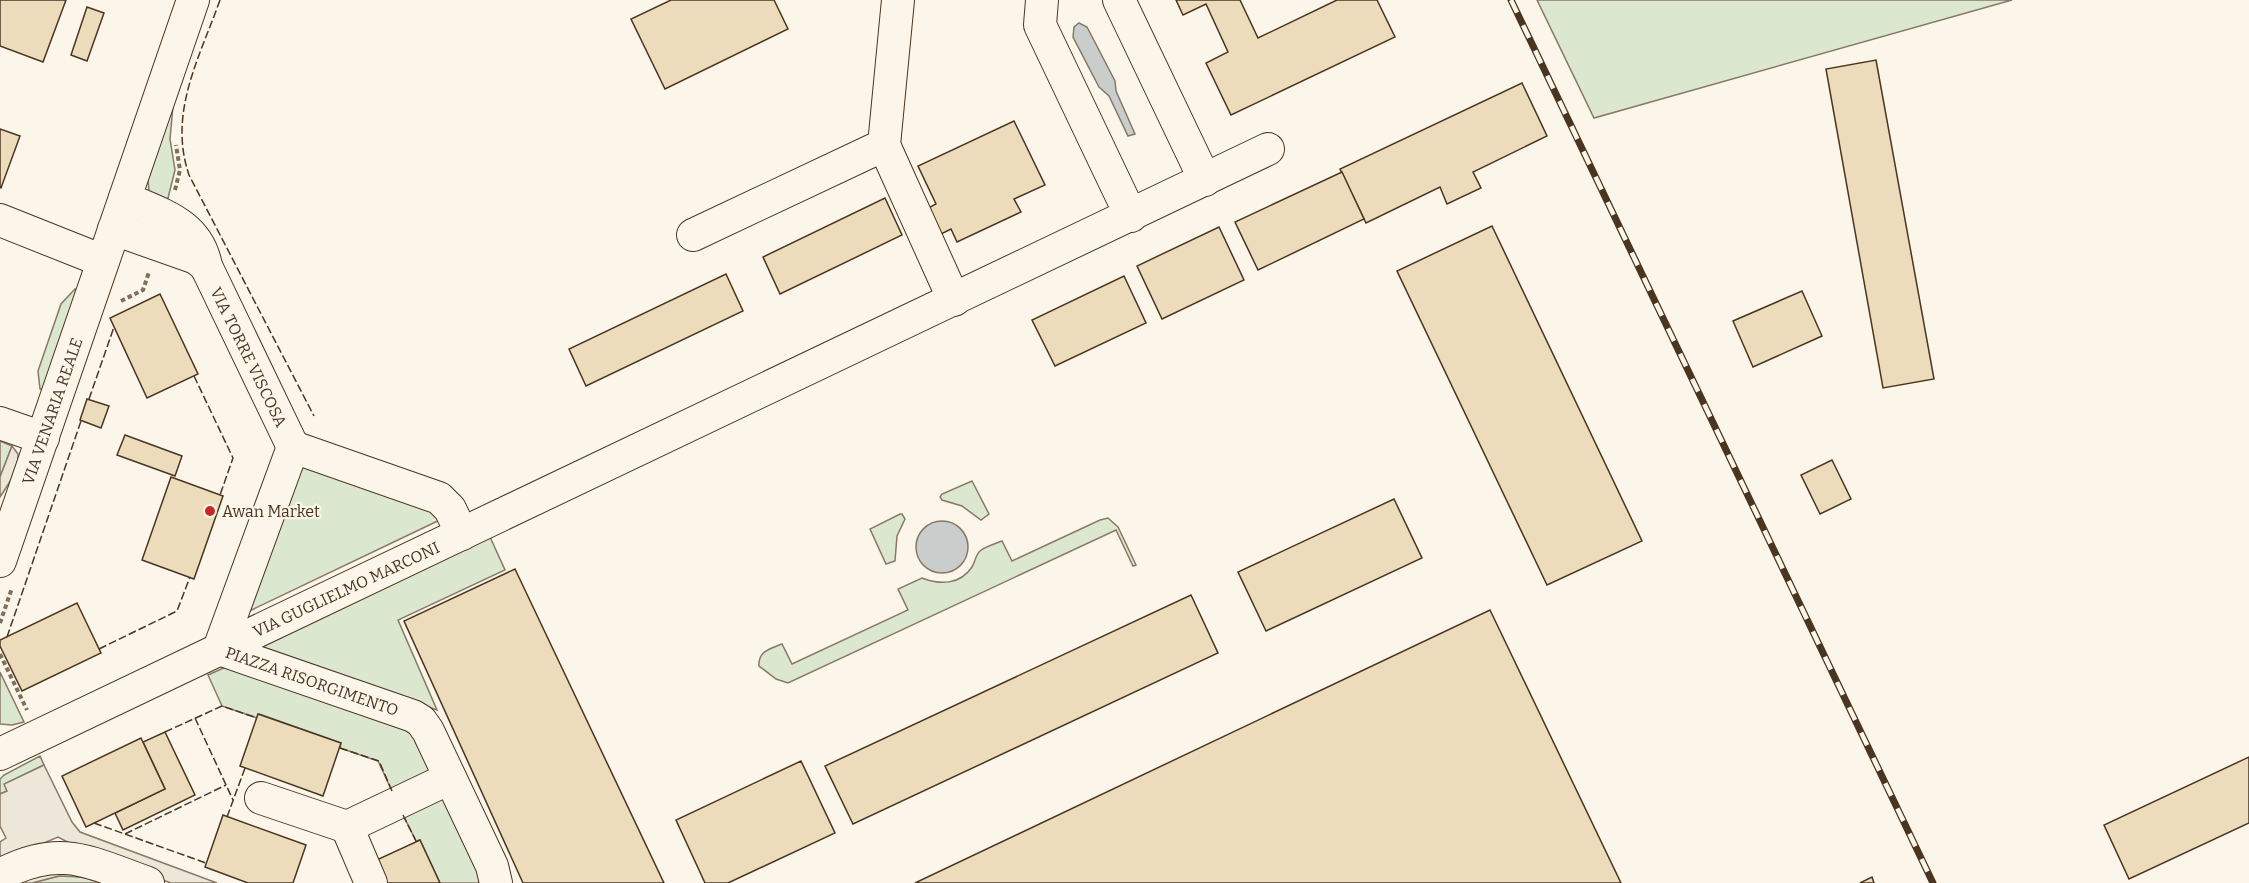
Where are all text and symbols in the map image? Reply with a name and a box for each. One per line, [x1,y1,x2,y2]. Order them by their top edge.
street label: VIA TORRE VISCOSA [206,284,291,431]
street label: VIA VENARIA REALE [18,335,87,487]
place label: Awan Market [222,502,320,521]
marker: Awan Market [203,504,217,518]
street label: VIA GUGLIELMO MARCONI [250,538,443,641]
street label: PIAZZA RISORGIMENTO [223,643,401,720]

